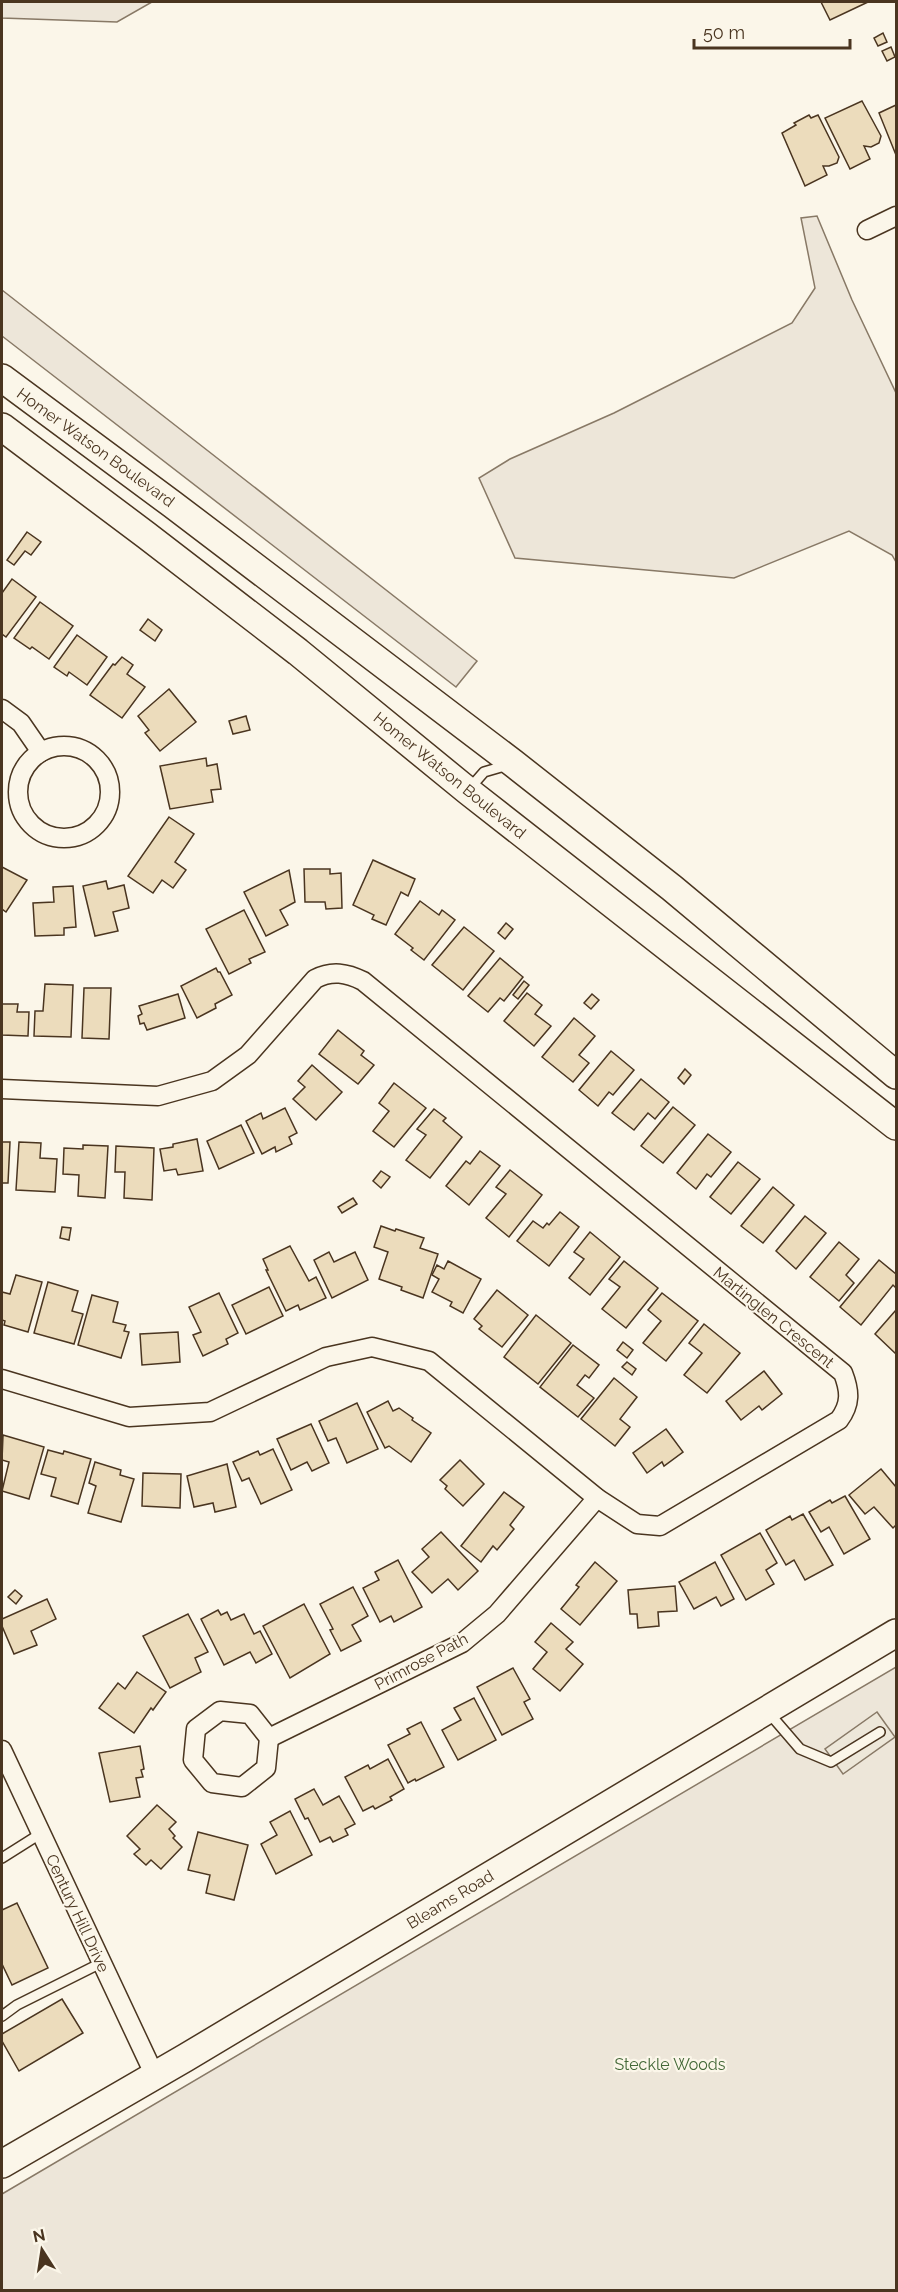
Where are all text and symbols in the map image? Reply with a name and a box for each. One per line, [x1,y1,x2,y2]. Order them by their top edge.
scale bar [694,12,850,50]
text: 50 m [703,22,745,43]
street label: Homer Watson Boulevard [13,384,178,511]
street label: Homer Watson Boulevard [370,708,530,843]
street label: Martinglen Crescent [710,1263,838,1372]
street label: Primrose Path [371,1629,471,1694]
street label: Century Hill Drive [42,1851,113,1975]
street label: Bleams Road [403,1866,497,1933]
park label: Steckle Woods [614,2055,726,2074]
north arrow [12,2220,72,2280]
text: N [31,2225,47,2246]

